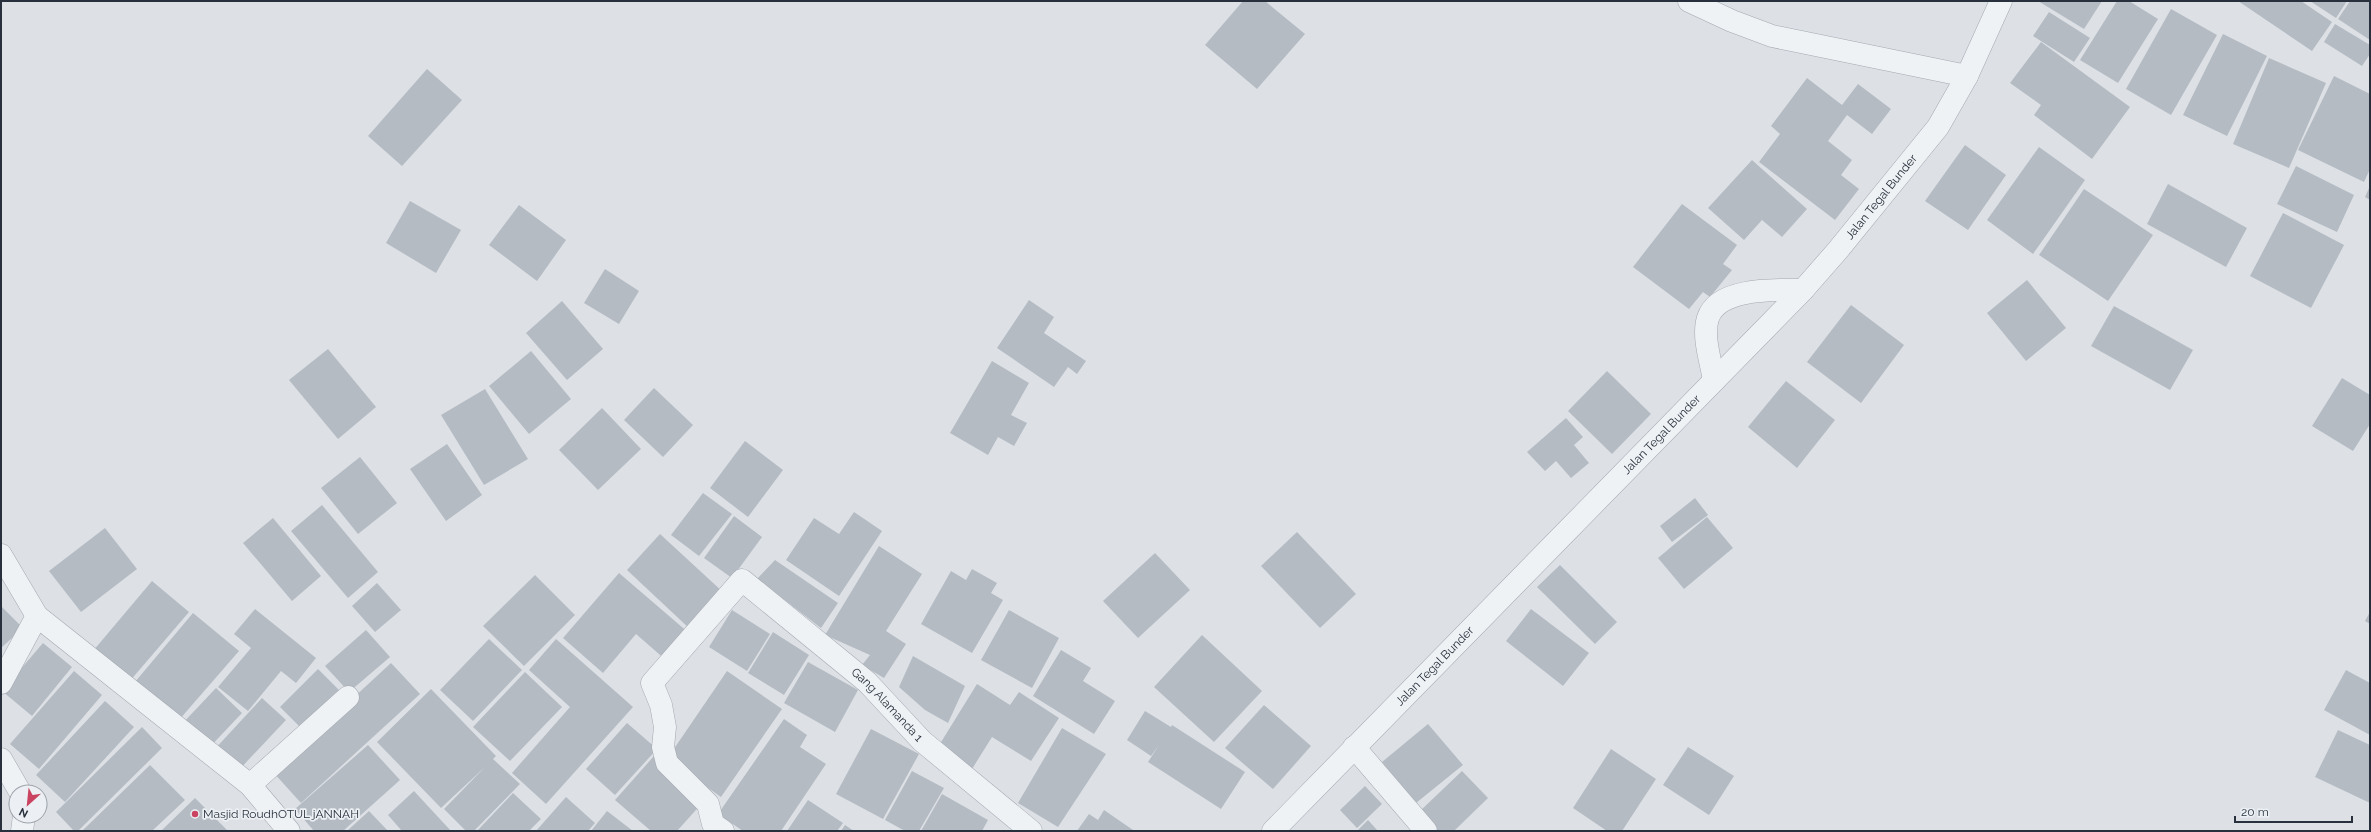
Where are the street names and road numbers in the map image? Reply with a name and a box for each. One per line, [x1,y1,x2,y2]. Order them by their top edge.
street label: Jalan Tegal Bunder [1842,151,1920,242]
street label: Jalan Tegal Bunder [1619,391,1704,477]
street label: Jalan Tegal Bunder [1393,623,1477,709]
street label: Gang Alamanda 1 [849,665,926,744]

